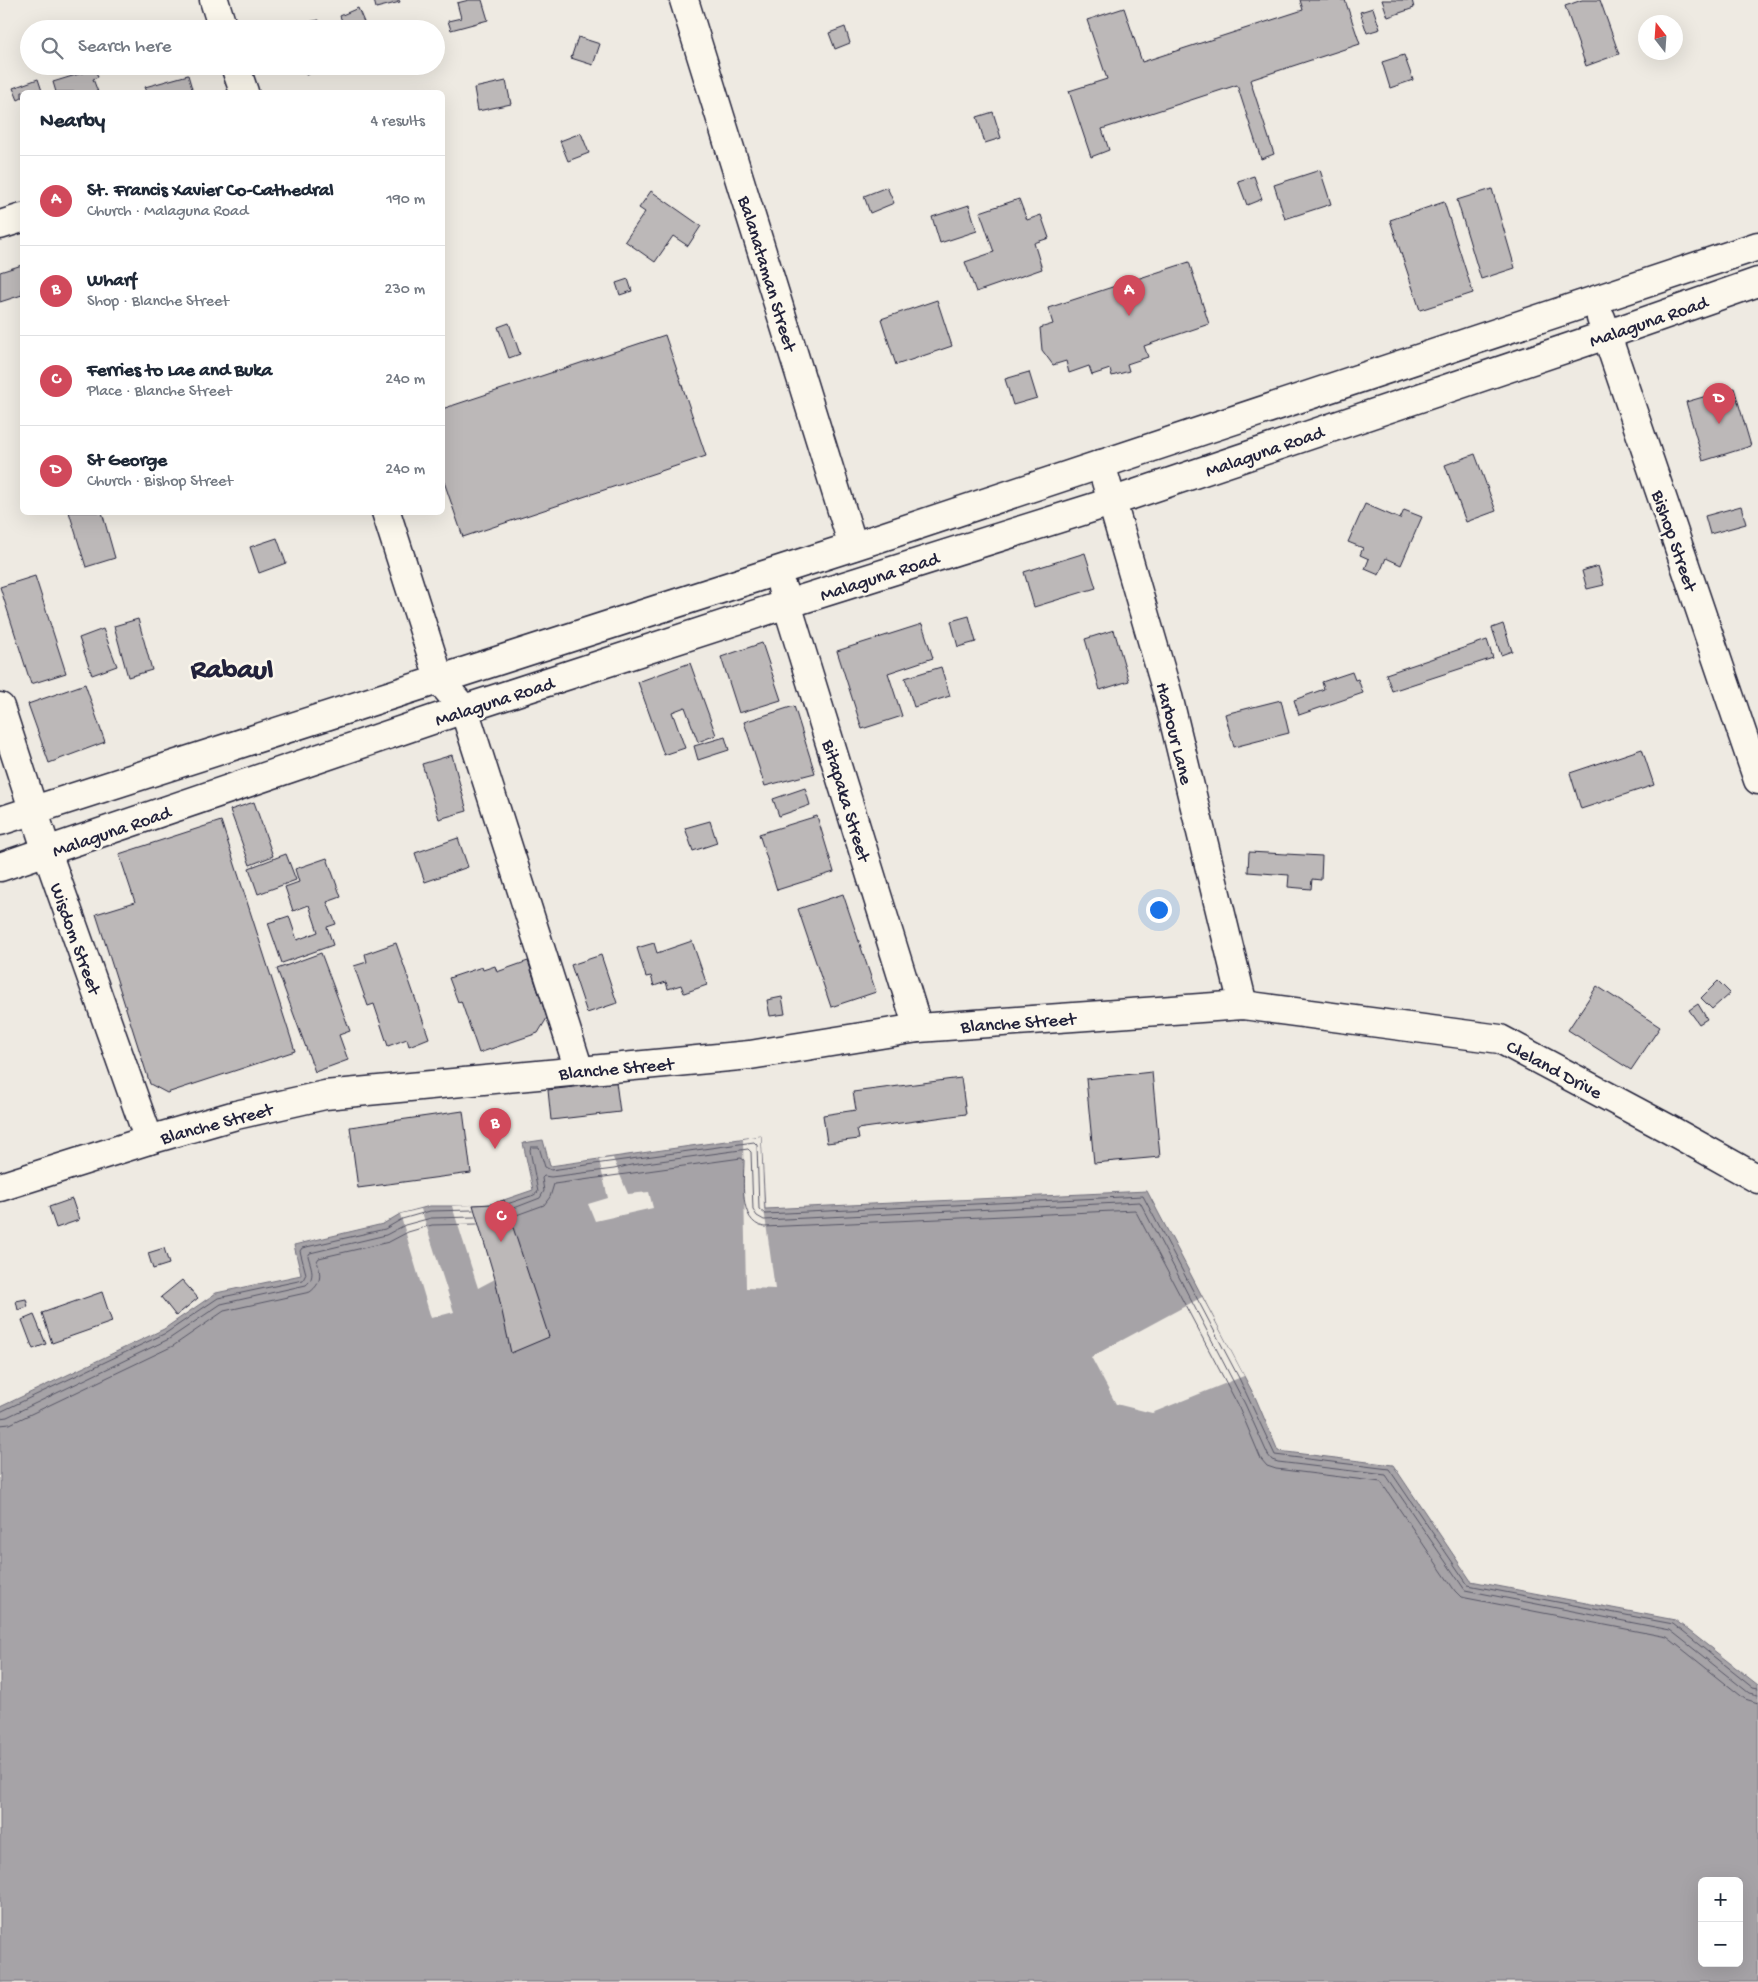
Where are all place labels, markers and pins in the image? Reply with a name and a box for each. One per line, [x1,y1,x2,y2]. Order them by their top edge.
pin: A [1113,275,1145,316]
pin: D [1703,383,1735,424]
pin: B [479,1108,511,1149]
pin: C [485,1201,517,1242]

